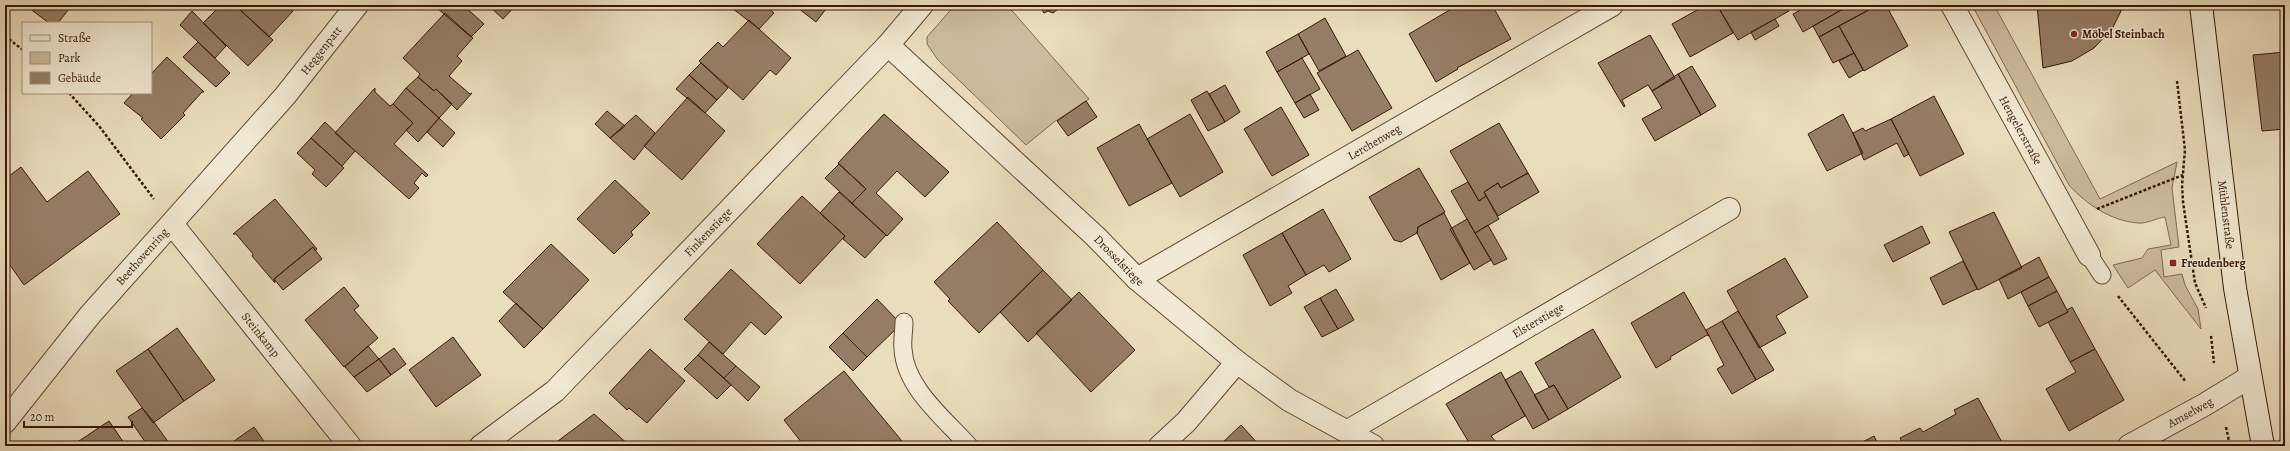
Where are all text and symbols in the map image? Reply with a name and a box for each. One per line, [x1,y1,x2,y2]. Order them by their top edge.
legend [22,22,152,94]
street label: Heggenpatt [297,23,345,78]
place label: Möbel Steinbach [2082,26,2165,42]
marker: Möbel Steinbach [2069,29,2079,39]
text: Straße [58,30,91,46]
text: Park [58,50,81,66]
text: Gebäude [58,70,101,86]
street label: Hengelerstraße [1995,93,2046,168]
street label: Lerchenweg [1345,120,1404,164]
street label: Mühlenstraße [2214,179,2238,250]
street label: Finkenstiege [681,204,736,260]
street label: Beethovenring [112,224,172,289]
street label: Drosselstiege [1090,231,1148,290]
place label: Freudenberg [2181,255,2246,271]
marker: Freudenberg [2168,258,2178,268]
street label: Elsterstiege [1509,299,1567,342]
street label: Steinkamp [238,309,284,361]
street label: Amselweg [2164,393,2216,432]
scale bar [24,403,132,429]
text: 20 m [30,409,54,425]

